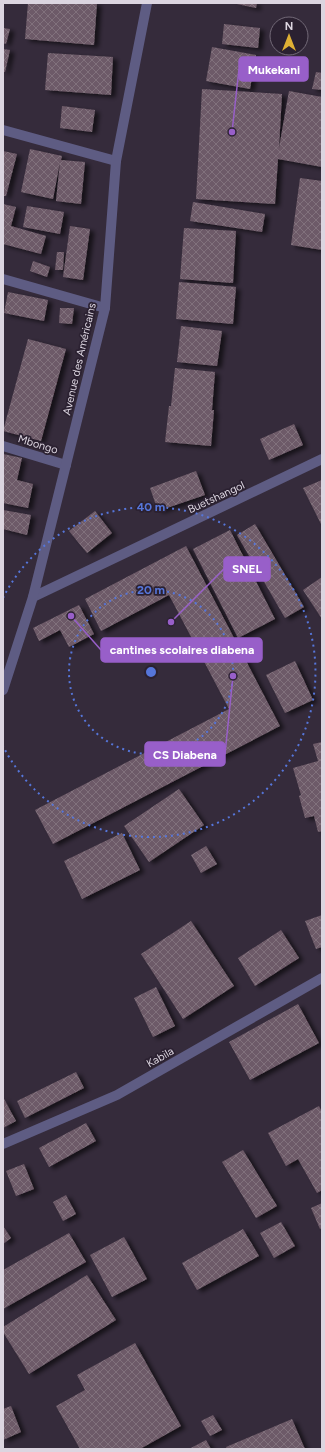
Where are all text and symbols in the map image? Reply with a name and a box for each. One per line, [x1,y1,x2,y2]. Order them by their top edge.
north arrow [269,16,309,56]
text: N [285,20,293,33]
callout: Mukekani [239,57,308,81]
text: Mukekani [248,63,300,77]
street label: Avenue des Américains [60,302,99,416]
street label: Mbongo [16,432,59,457]
street label: Buetshangol [186,479,247,516]
text: 40 m [137,500,165,514]
callout: SNEL [224,557,270,581]
text: SNEL [232,562,263,576]
text: 20 m [137,583,165,597]
callout: cantines scolaires diabena [101,638,262,662]
text: cantines scolaires diabena [110,643,254,657]
centre of rings [144,665,158,679]
callout: CS Diabena [145,742,225,766]
text: CS Diabena [153,748,217,762]
street label: Kabila [144,1044,176,1070]

